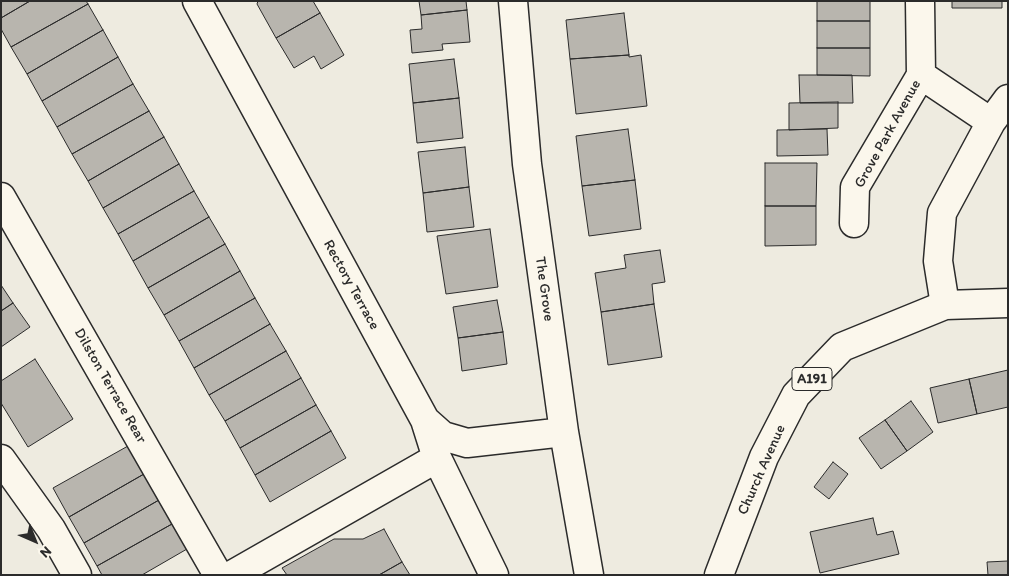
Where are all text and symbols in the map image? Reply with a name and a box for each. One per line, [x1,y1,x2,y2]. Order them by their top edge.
street label: Grove Park Avenue [851,77,925,191]
street label: Rectory Terrace [319,237,383,333]
street label: The Grove [531,256,557,322]
street label: Dilston Terrace Rear [70,325,150,447]
road number: A191 [792,368,832,390]
street label: Church Avenue [734,422,790,518]
north arrow [10,516,60,566]
text: N [36,543,55,562]

